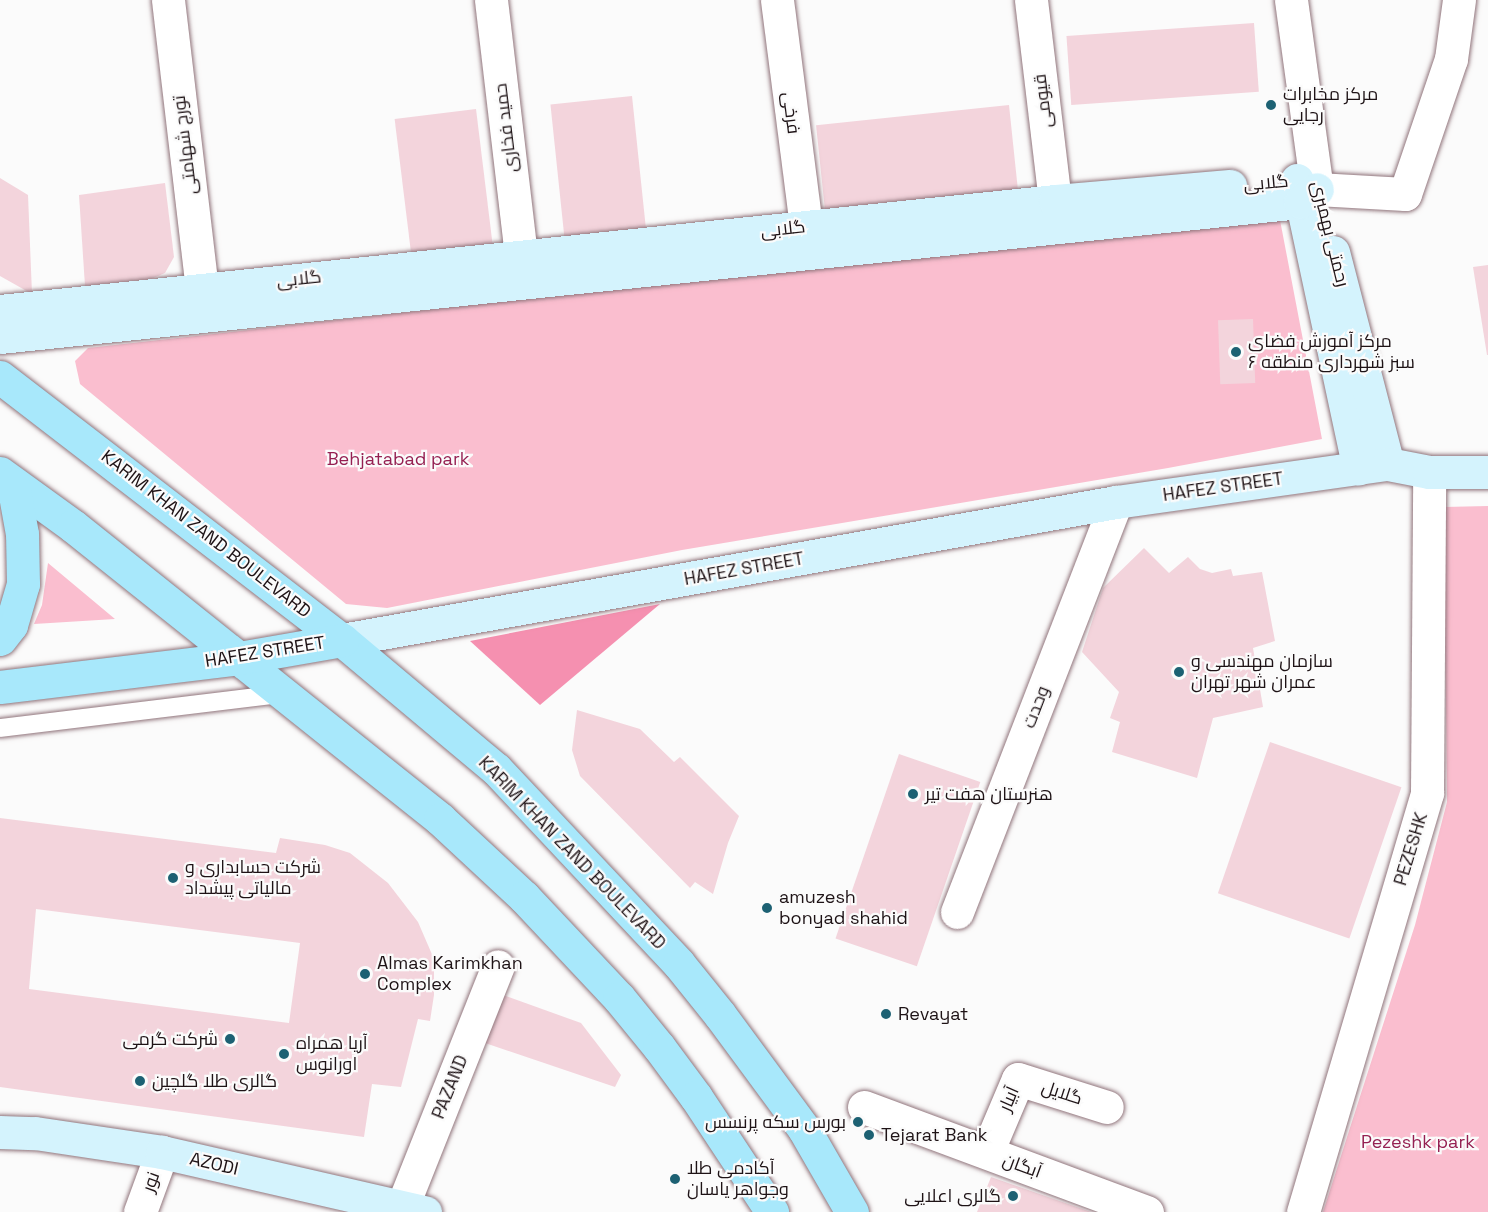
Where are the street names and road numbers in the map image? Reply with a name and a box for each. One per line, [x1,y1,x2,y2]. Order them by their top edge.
street label: قیومی [1029,73,1057,129]
street label: حمید فخاری [490,82,522,174]
street label: فرخی [778,91,804,135]
street label: تورج شهامتی [168,94,202,196]
street label: گلابی [1243,170,1289,196]
street label: رحمتی بهمبری [1306,179,1354,289]
street label: گلابی [760,216,806,242]
street label: گلابی [276,266,322,292]
street label: KARIM KHAN ZAND BOULEVARD [97,445,315,623]
street label: HAFEZ STREET [1161,468,1285,506]
street label: HAFEZ STREET [682,548,806,590]
street label: HAFEZ STREET [203,632,327,672]
street label: وحدت [1018,683,1054,731]
street label: KARIM KHAN ZAND BOULEVARD [474,752,670,954]
street label: PEZESHK [1390,810,1432,888]
street label: PAZAND [427,1052,473,1122]
street label: گلایل [1039,1076,1085,1110]
street label: آبیار [994,1083,1024,1115]
street label: AZODI [188,1148,240,1180]
street label: آبگان [1000,1149,1044,1183]
street label: نور [137,1169,165,1195]

